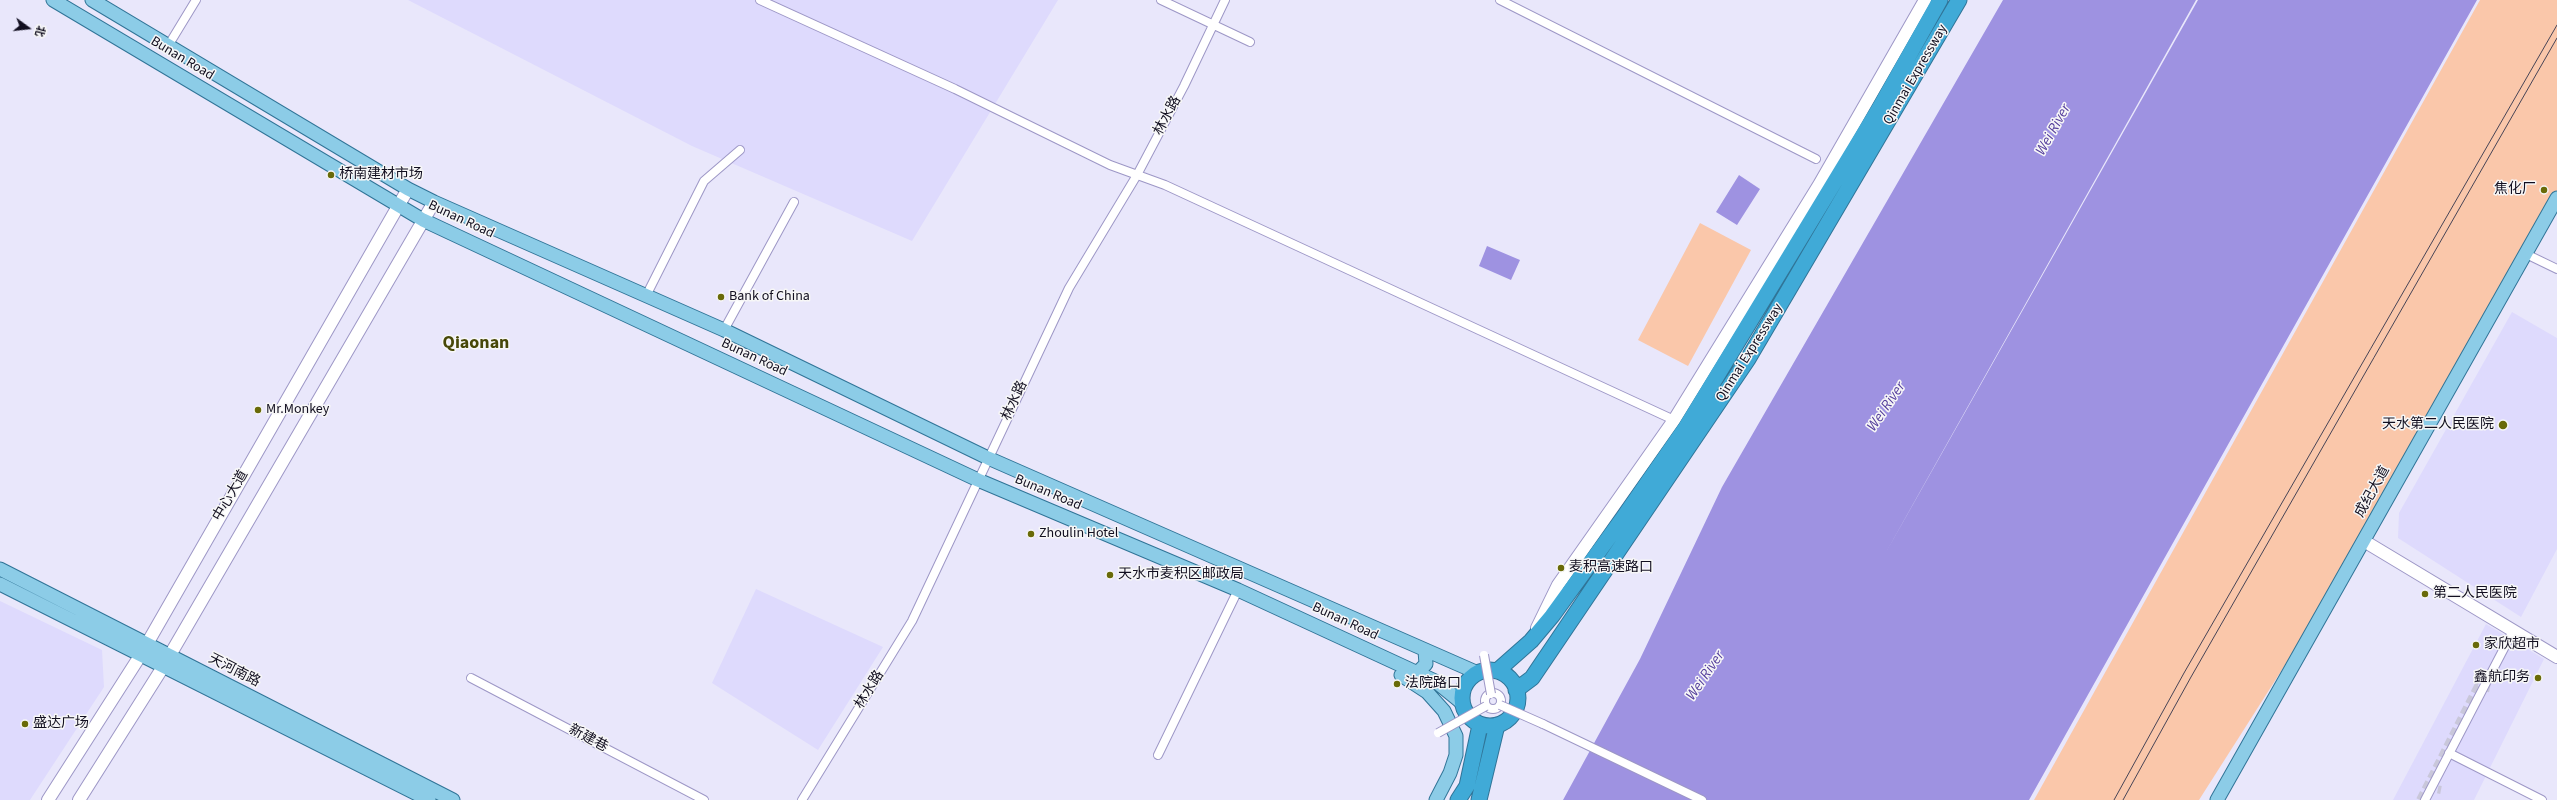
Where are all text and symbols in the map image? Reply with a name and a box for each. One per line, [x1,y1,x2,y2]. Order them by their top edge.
north arrow [8,8,48,48]
street label: Qinmai Expressway [1880,22,1952,128]
text: 北 [31,24,49,38]
street label: Bunan Road [147,33,217,85]
street label: 林水路 [1151,94,1185,138]
water label: Wei River [2033,101,2075,159]
place label: 桥南建材市场 [339,167,423,183]
marker: 桥南建材市场 [326,170,336,180]
place label: 焦化厂 [2494,182,2536,198]
marker: 焦化厂 [2539,185,2549,195]
street label: Bunan Road [425,197,497,243]
place label: Bank of China [729,289,810,305]
marker: Bank of China [716,292,726,302]
street label: Qinmai Expressway [1713,301,1787,405]
district label: Qiaonan [443,333,509,355]
street label: Bunan Road [718,335,790,381]
street label: 林水路 [999,378,1031,424]
water label: Wei River [1864,379,1910,435]
place label: Mr.Monkey [266,402,329,418]
marker: Mr.Monkey [253,405,263,415]
place label: 天水第二人民医院 [2382,417,2494,433]
marker: 天水第二人民医院 [2497,419,2509,431]
street label: 成纪大道 [2352,463,2394,521]
street label: 中心大道 [210,468,252,524]
street label: Bunan Road [1012,471,1084,515]
place label: Zhoulin Hotel [1039,526,1118,542]
marker: Zhoulin Hotel [1026,529,1036,539]
place label: 麦积高速路口 [1569,560,1653,576]
marker: 麦积高速路口 [1556,563,1566,573]
place label: 天水市麦积区邮政局 [1118,567,1244,583]
marker: 天水市麦积区邮政局 [1105,570,1115,580]
place label: 第二人民医院 [2433,586,2517,602]
marker: 第二人民医院 [2420,589,2430,599]
street label: Bunan Road [1309,599,1381,645]
place label: 家欣超市 [2484,637,2540,653]
marker: 家欣超市 [2471,640,2481,650]
water label: Wei River [1683,648,1729,704]
street label: 天河南路 [205,651,263,691]
street label: 林水路 [852,668,888,712]
place label: 鑫航印务 [2474,670,2530,686]
marker: 鑫航印务 [2533,673,2543,683]
place label: 法院路口 [1405,676,1461,692]
marker: 法院路口 [1392,679,1402,689]
place label: 盛达广场 [33,716,89,732]
marker: 盛达广场 [20,719,30,729]
street label: 新建巷 [566,722,610,756]

